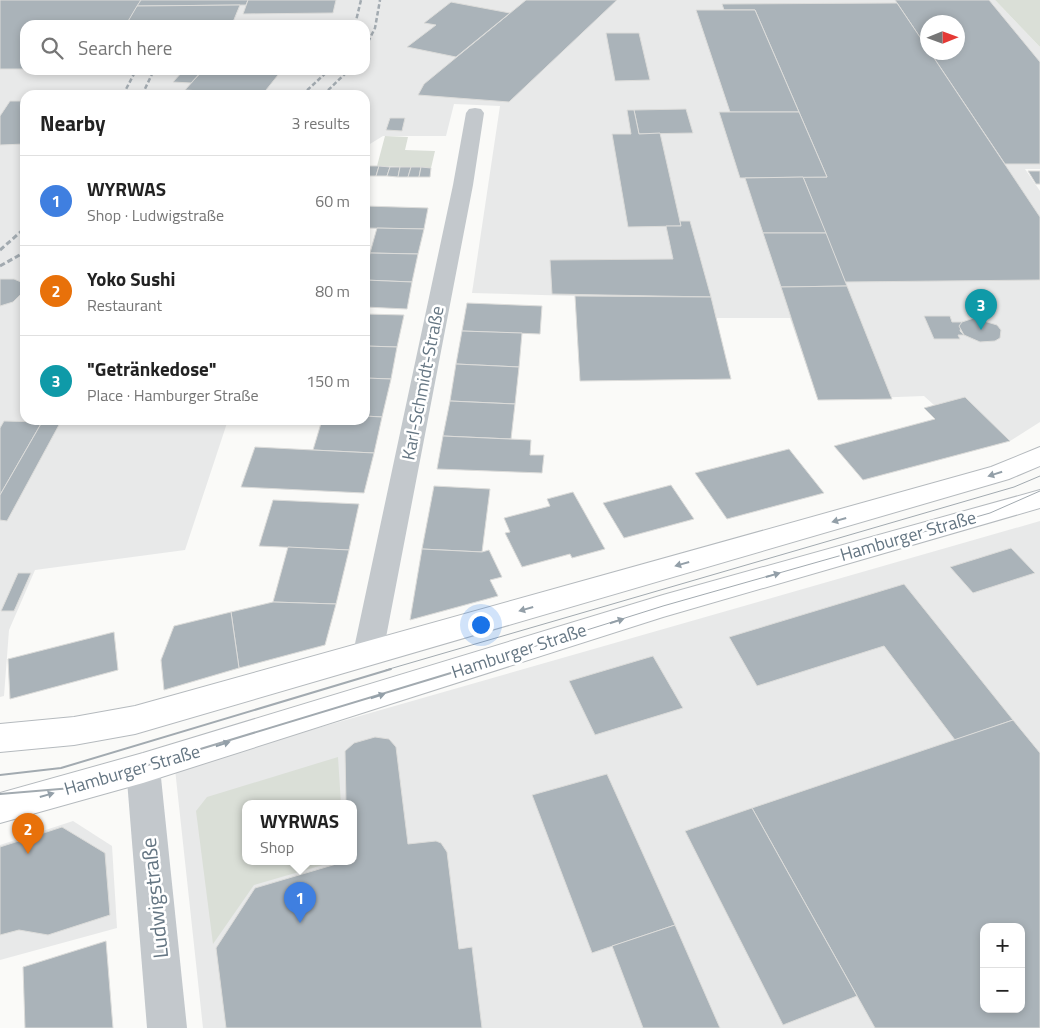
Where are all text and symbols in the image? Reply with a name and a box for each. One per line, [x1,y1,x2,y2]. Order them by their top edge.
north arrow [920,15,965,60]
search box [20,20,370,75]
text: Search here [78,33,172,62]
icon: search [38,34,66,62]
text: Nearby [40,107,105,139]
text: 3 results [291,111,350,135]
text: WYRWAS [87,174,166,203]
text: 1 [52,189,60,213]
text: 60 m [315,189,350,213]
text: Shop · Ludwigstraße [87,203,224,227]
text: Yoko Sushi [87,264,176,293]
text: 2 [52,279,60,303]
text: 80 m [315,279,350,303]
pin: 3 [965,289,997,330]
text: Restaurant [87,293,162,317]
street label: Karl-Schmidt-Straße [394,303,451,462]
text: "Getränkedose" [87,354,216,383]
text: 3 [52,369,60,393]
text: 150 m [306,369,350,393]
text: Place · Hamburger Straße [87,383,259,407]
one-way arrow [987,471,1002,479]
street label: Hamburger Straße [837,503,979,568]
one-way arrow [831,516,846,524]
one-way arrow [675,561,690,569]
one-way arrow [765,571,780,579]
one-way arrow [519,605,534,613]
your location [468,612,494,638]
street label: Hamburger Straße [448,616,590,685]
one-way arrow [609,616,624,624]
one-way arrow [371,691,386,699]
street label: Hamburger Straße [61,737,203,802]
one-way arrow [216,739,231,747]
one-way arrow [39,791,54,799]
popup [242,800,357,865]
text: WYRWAS [260,806,339,835]
pin: 2 [12,813,44,854]
text: Shop [260,835,294,859]
street label: Ludwigstraße [132,836,176,960]
pin: 1 [284,882,316,923]
map controls [980,923,1025,1013]
button: + [980,923,1025,968]
button: − [980,968,1025,1013]

